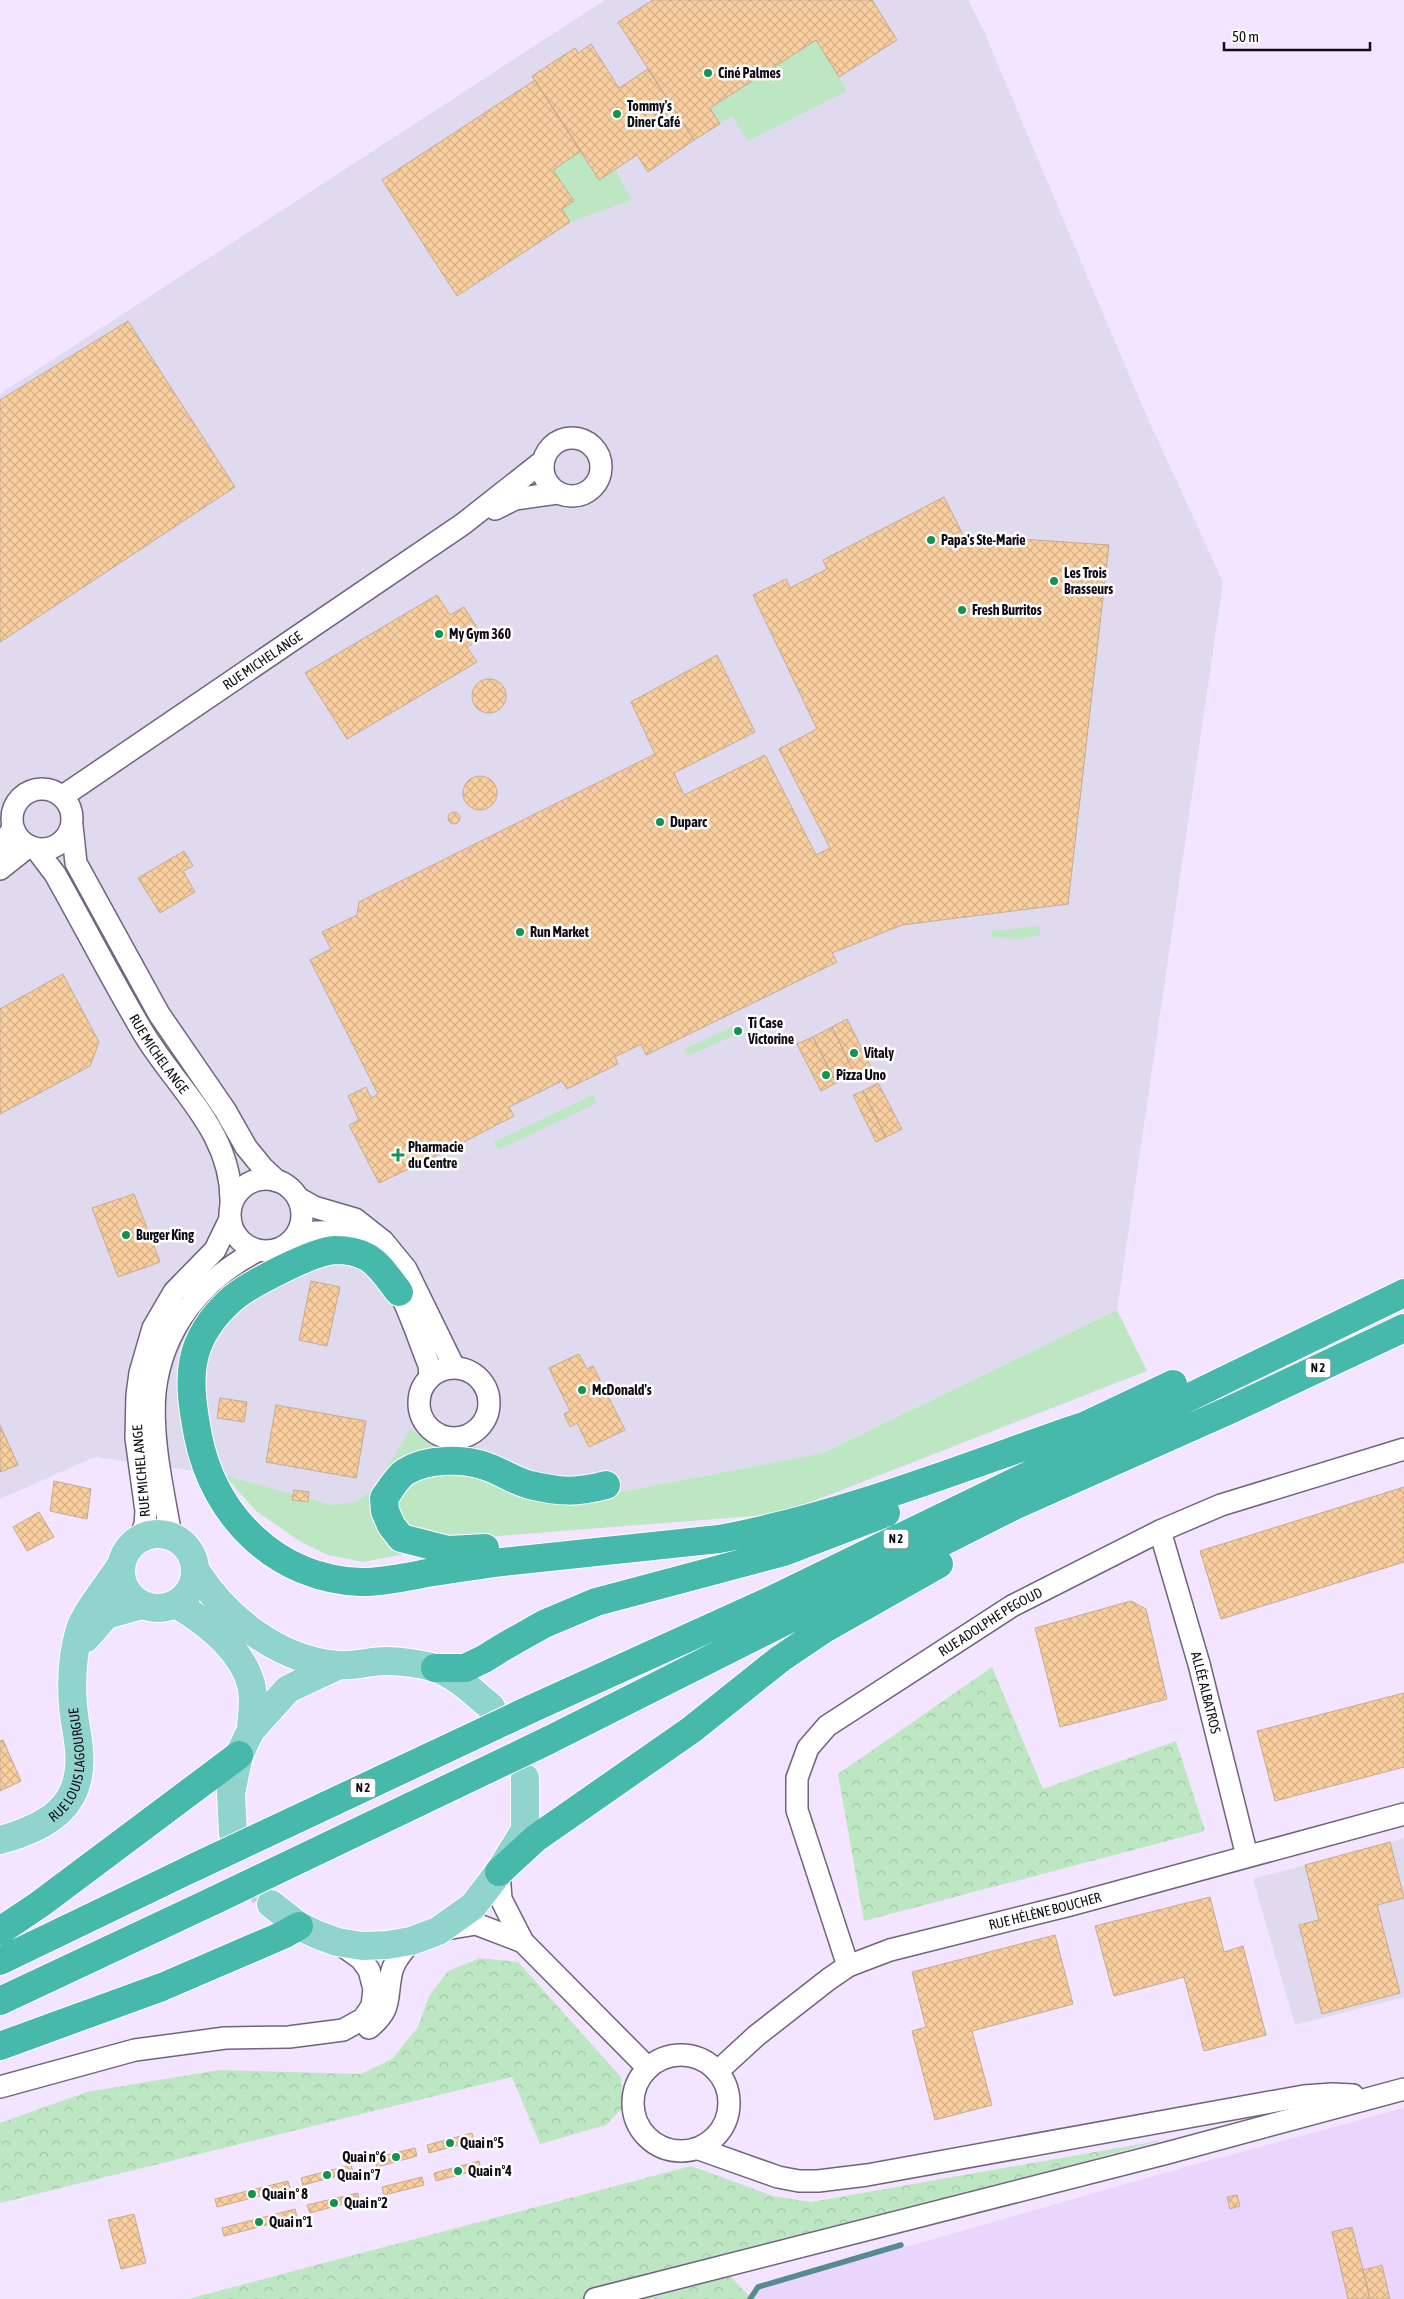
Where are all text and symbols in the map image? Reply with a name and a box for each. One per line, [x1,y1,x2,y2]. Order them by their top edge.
scale bar [1224,20,1370,52]
text: 50 m [1232,28,1259,45]
place label: Ciné Palmes [718,65,781,81]
marker: Ciné Palmes [702,67,714,79]
place label: Tommy's Diner Café [627,98,680,130]
marker: Tommy's Diner Café [611,108,623,120]
place label: Papa's Ste-Marie [941,532,1026,548]
marker: Papa's Ste-Marie [925,534,937,546]
place label: Les Trois Brasseurs [1064,565,1113,597]
marker: Les Trois Brasseurs [1048,575,1060,587]
place label: Fresh Burritos [972,602,1042,618]
marker: Fresh Burritos [956,604,968,616]
place label: My Gym 360 [449,626,511,642]
street label: RUE MICHEL ANGE [220,628,305,693]
marker: My Gym 360 [433,628,445,640]
place label: Duparc [670,814,708,830]
marker: Duparc [654,816,666,828]
place label: Run Market [530,924,589,940]
marker: Run Market [514,926,526,938]
street label: RUE MICHEL ANGE [126,1011,192,1096]
place label: Ti Case Victorine [747,1015,794,1047]
marker: Ti Case Victorine [732,1025,744,1037]
place label: Vitaly [863,1045,894,1061]
marker: Vitaly [848,1047,860,1059]
place label: Pizza Uno [836,1067,886,1083]
marker: Pizza Uno [820,1069,832,1081]
place label: Pharmacie du Centre [408,1139,464,1171]
marker: Pharmacie du Centre [392,1149,404,1161]
place label: Burger King [136,1227,195,1243]
marker: Burger King [120,1229,132,1241]
road number: N 2 [1306,1359,1330,1378]
place label: McDonald's [592,1382,652,1398]
marker: McDonald's [576,1384,588,1396]
street label: RUE MICHEL ANGE [129,1424,153,1518]
road number: N 2 [884,1530,908,1548]
street label: RUE ADOLPHE PEGOUD [935,1584,1045,1660]
street label: ALLÉE ALBATROS [1188,1650,1224,1735]
street label: RUE LOUIS LAGOURGUE [45,1707,88,1825]
road number: N 2 [350,1779,376,1798]
street label: RUE HÉLÈNE BOUCHER [987,1889,1103,1933]
place label: Quai n°5 [460,2135,504,2151]
marker: Quai n°5 [444,2137,456,2149]
place label: Quai n°6 [342,2149,386,2165]
marker: Quai n°6 [390,2151,402,2163]
place label: Quai n°4 [468,2163,512,2179]
marker: Quai n°4 [452,2165,464,2177]
place label: Quai n°7 [337,2167,381,2183]
marker: Quai n°7 [321,2169,333,2181]
place label: Quai n° 8 [262,2186,308,2202]
marker: Quai n° 8 [246,2188,258,2200]
place label: Quai n°2 [344,2195,388,2211]
marker: Quai n°2 [328,2197,340,2209]
place label: Quai n°1 [269,2214,313,2230]
marker: Quai n°1 [253,2216,265,2228]

